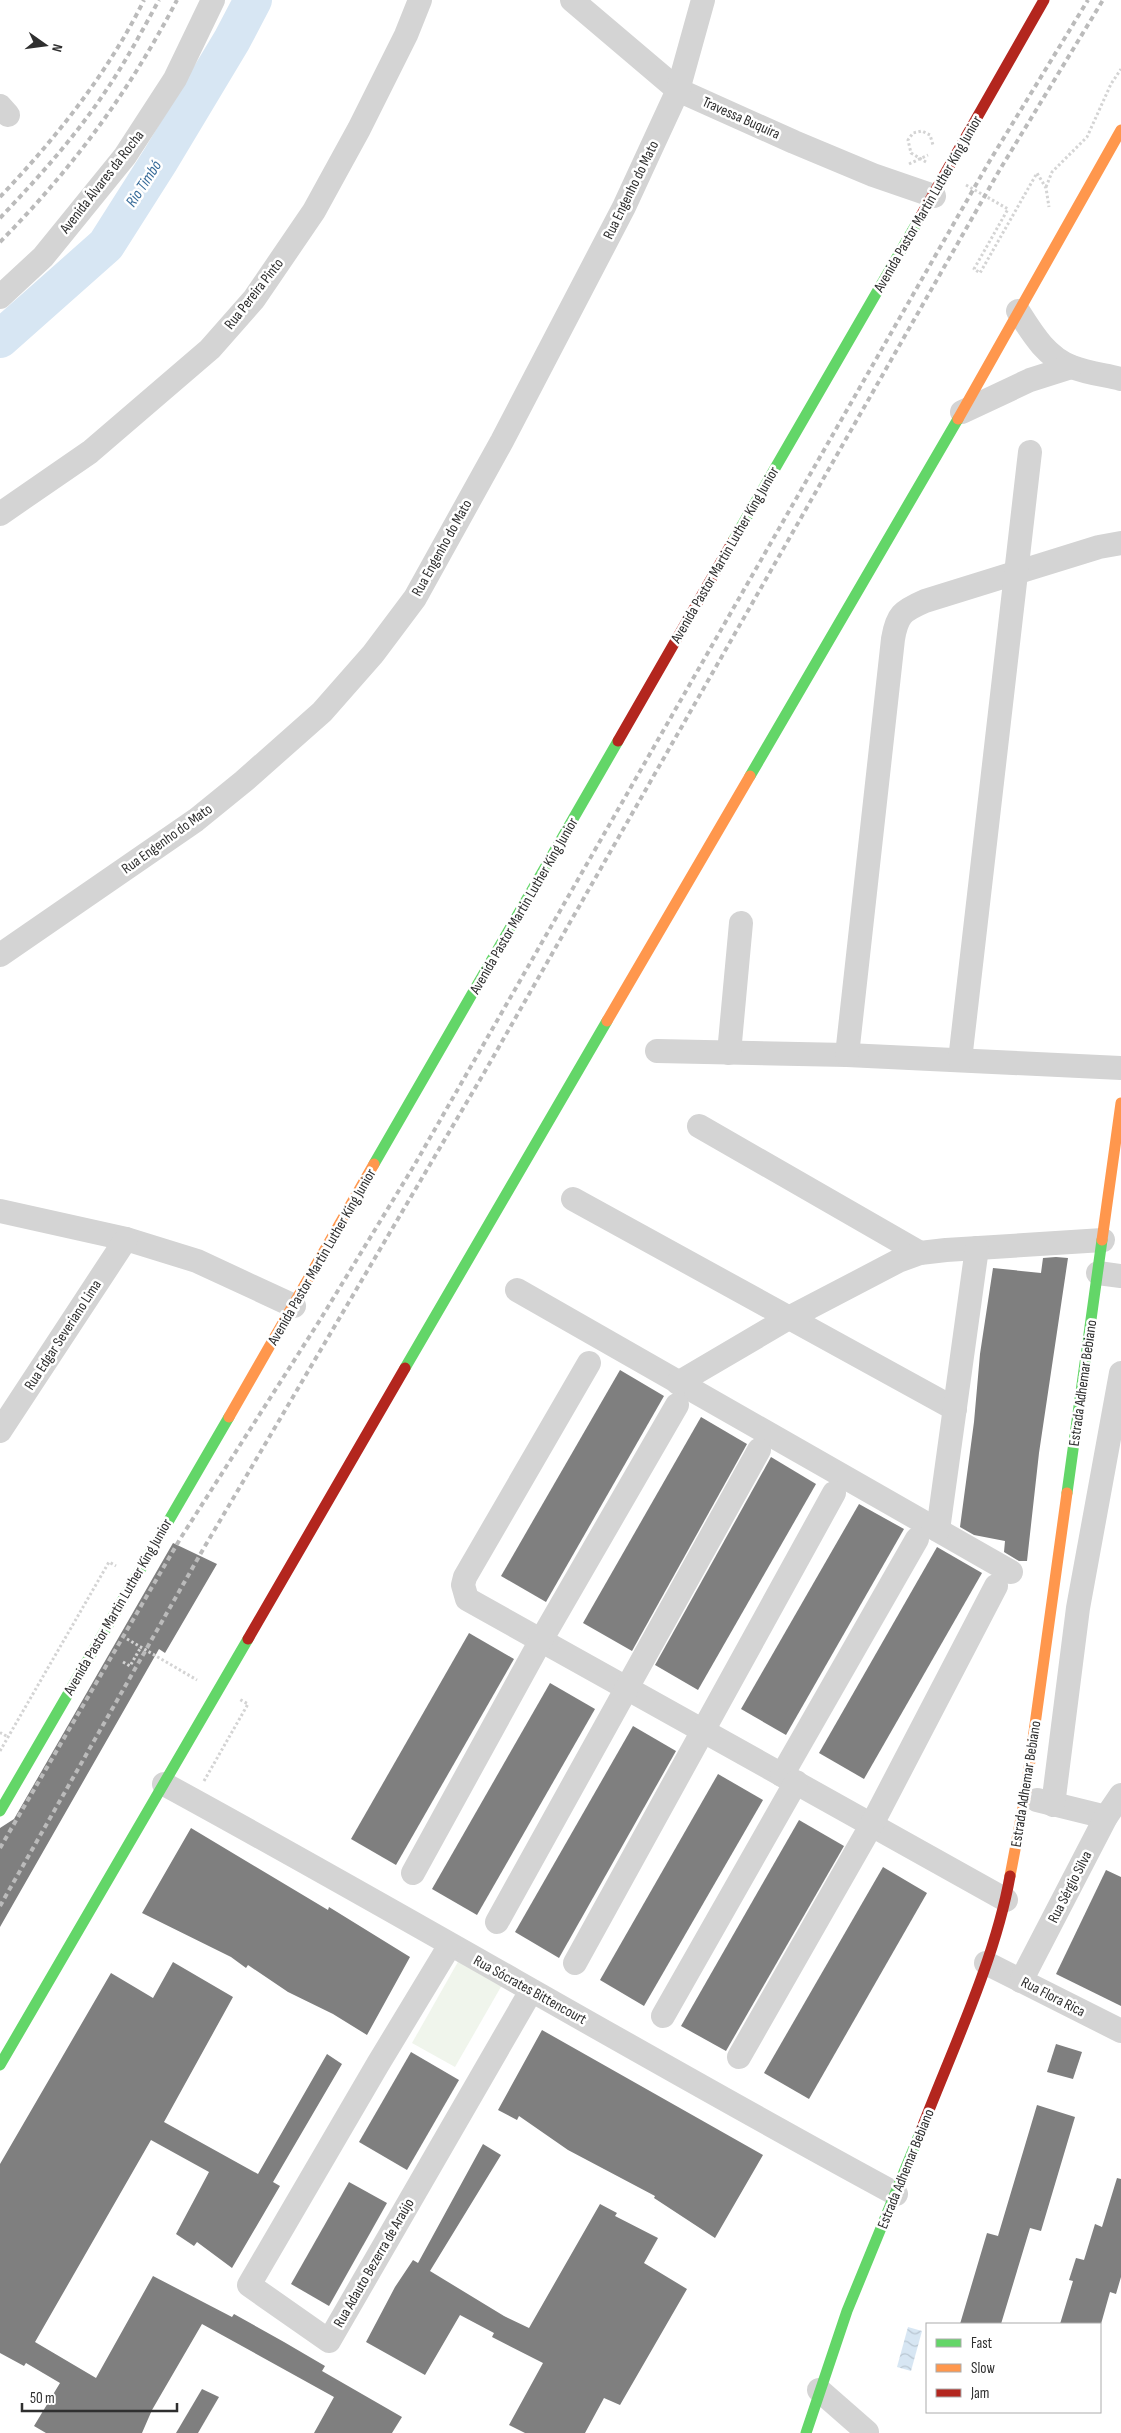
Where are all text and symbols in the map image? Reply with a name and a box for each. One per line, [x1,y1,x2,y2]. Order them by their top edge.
north arrow [20,20,70,70]
text: N [48,42,66,54]
street label: Travessa Buquira [699,92,783,144]
street label: Avenida Pastor Martin Luther King Junior [869,112,987,296]
street label: Avenida Álvares da Rocha [55,126,148,238]
street label: Rua Engenho do Mato [599,137,663,243]
water label: Rio Timbó [122,157,166,211]
street label: Rua Pereira Pinto [220,255,288,333]
street label: Avenida Pastor Martin Luther King Junior [666,463,784,647]
street label: Rua Engenho do Mato [408,496,476,600]
street label: Rua Engenho do Mato [118,800,216,878]
street label: Avenida Pastor Martin Luther King Junior [465,814,583,998]
street label: Avenida Pastor Martin Luther King Junior [263,1165,381,1349]
street label: Rua Edgar Severiano Lima [20,1276,106,1394]
street label: Estrada Adhemar Bebiano [1065,1319,1101,1447]
street label: Avenida Pastor Martin Luther King Junior [59,1515,177,1699]
street label: Estrada Adhemar Bebiano [1007,1720,1045,1848]
street label: Rua Sérgio Silva [1044,1848,1096,1926]
street label: Rua Sócrates Bittencourt [470,1951,590,2029]
street label: Rua Flora Rica [1018,1973,1089,2021]
street label: Estrada Adhemar Bebiano [873,2106,939,2232]
street label: Rua Adauto Bezerra de Araújo [329,2195,419,2331]
legend [926,2323,1101,2413]
text: Fast [971,2334,993,2353]
text: Slow [971,2359,995,2378]
scale bar [22,2380,178,2412]
text: Jam [970,2384,989,2403]
text: 50 m [30,2389,55,2408]

